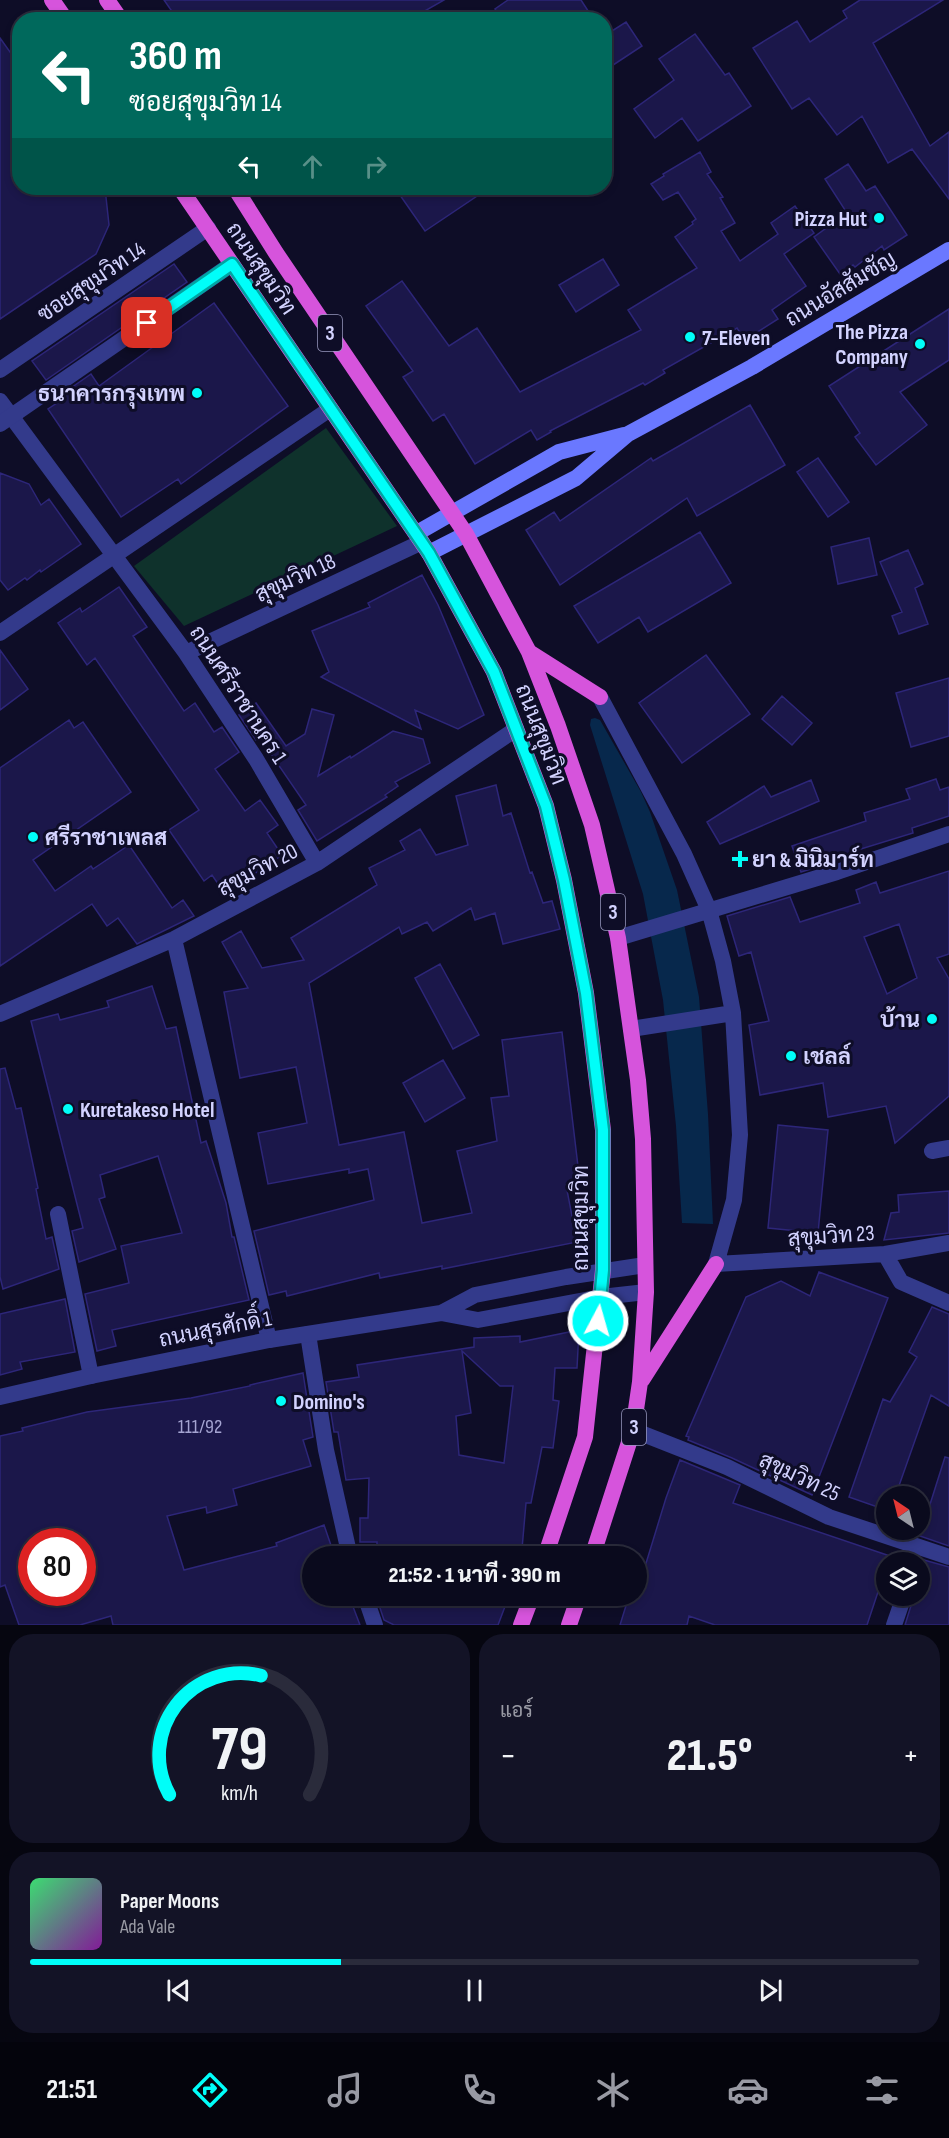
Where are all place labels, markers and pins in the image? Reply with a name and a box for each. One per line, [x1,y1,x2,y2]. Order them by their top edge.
place label: Pizza Hut [795,206,867,233]
marker: Pizza Hut [872,211,886,225]
pin [121,297,172,348]
place label: The Pizza Company [835,319,908,371]
place label: 7-Eleven [702,325,770,352]
marker: 7-Eleven [683,330,697,344]
marker: The Pizza Company [913,337,927,351]
place label: ธนาคารกรุงเทพ [38,381,185,409]
marker: ธนาคารกรุงเทพ [190,386,204,400]
place label: ศรีราชาเพลส [45,823,167,852]
marker: ศรีราชาเพลส [26,830,40,844]
place label: ยา & มินิมาร์ท [752,845,874,874]
marker: ยา & มินิมาร์ท [733,852,747,866]
place label: บ้าน [880,1005,920,1034]
marker: บ้าน [925,1012,939,1026]
place label: เชลล์ [803,1042,852,1071]
marker: เชลล์ [784,1049,798,1063]
place label: Kuretakeso Hotel [80,1097,214,1124]
marker: Kuretakeso Hotel [61,1102,75,1116]
place label: Domino's [293,1389,365,1416]
marker: Domino's [274,1394,288,1408]

